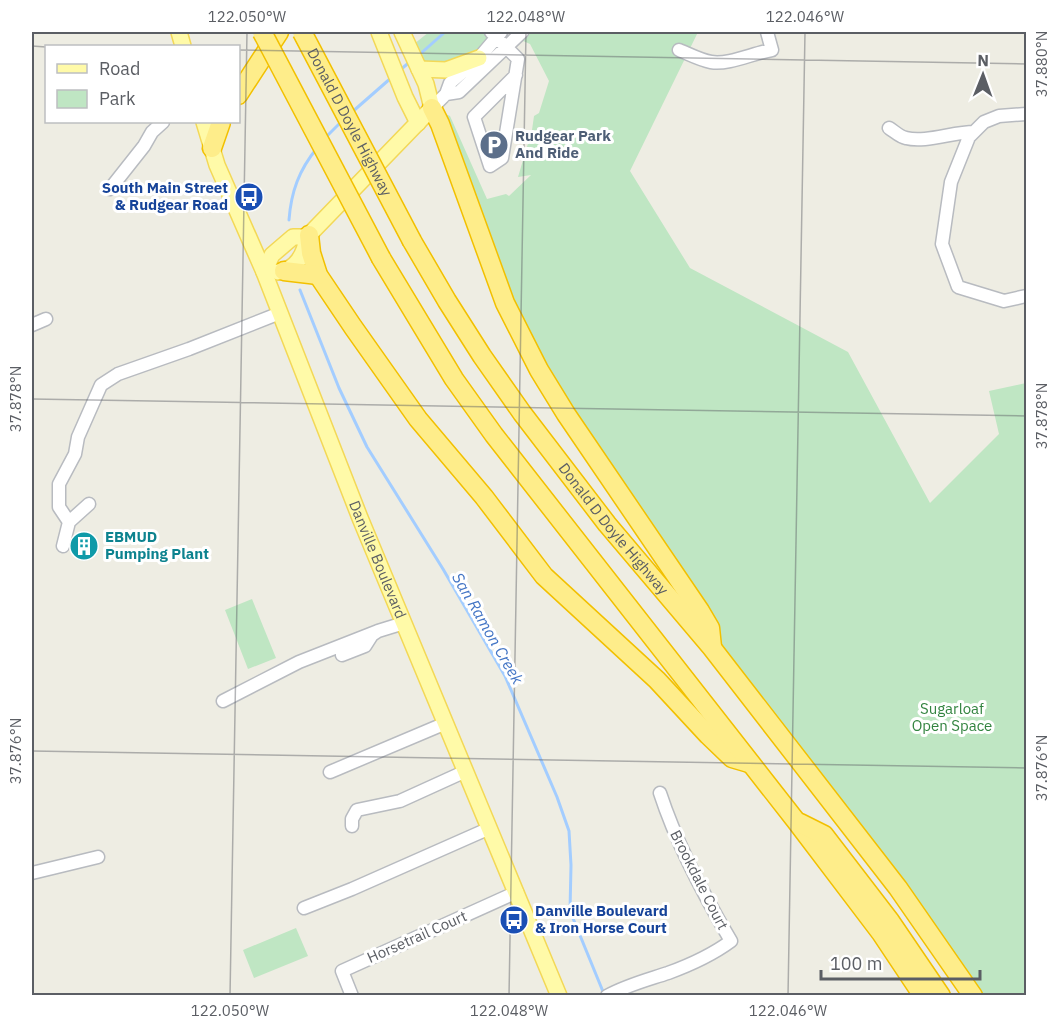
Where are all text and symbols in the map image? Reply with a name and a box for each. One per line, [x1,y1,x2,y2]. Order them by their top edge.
text: 122.050°W [208,7,287,26]
text: 122.048°W [487,7,566,26]
text: 122.046°W [766,7,845,26]
text: 37.880°N [1032,31,1051,97]
legend [45,45,240,123]
street label: Donald D Doyle Highway [303,45,397,200]
north arrow [953,45,1013,105]
text: N [977,50,989,70]
text: Road [99,57,140,80]
text: Park [99,87,136,110]
place label: Rudgear Park And Ride [515,126,611,162]
parking icon: Rudgear Park And Ride [478,129,510,161]
place label: South Main Street & Rudgear Road [102,178,228,214]
bus stop icon: South Main Street & Rudgear Road [233,181,265,213]
text: 37.878°N [6,366,25,432]
text: 37.878°N [1032,383,1051,449]
street label: Donald D Doyle Highway [555,459,673,599]
street label: Danville Boulevard [345,498,411,621]
place label: EBMUD Pumping Plant [105,527,209,563]
building icon: EBMUD Pumping Plant [68,530,100,562]
water label: San Ramon Creek [448,569,528,688]
park label: Sugarloaf Open Space [912,699,992,735]
text: 37.876°N [6,718,25,784]
text: 37.876°N [1032,735,1051,801]
street label: Brookdale Court [666,827,733,933]
place label: Danville Boulevard & Iron Horse Court [535,901,668,937]
bus stop icon: Danville Boulevard & Iron Horse Court [498,904,530,936]
street label: Horsetrail Court [364,906,470,967]
scale bar [821,943,980,981]
text: 100 m [830,952,882,975]
text: 122.050°W [191,1001,270,1020]
text: 122.048°W [470,1001,549,1020]
text: 122.046°W [749,1001,828,1020]

